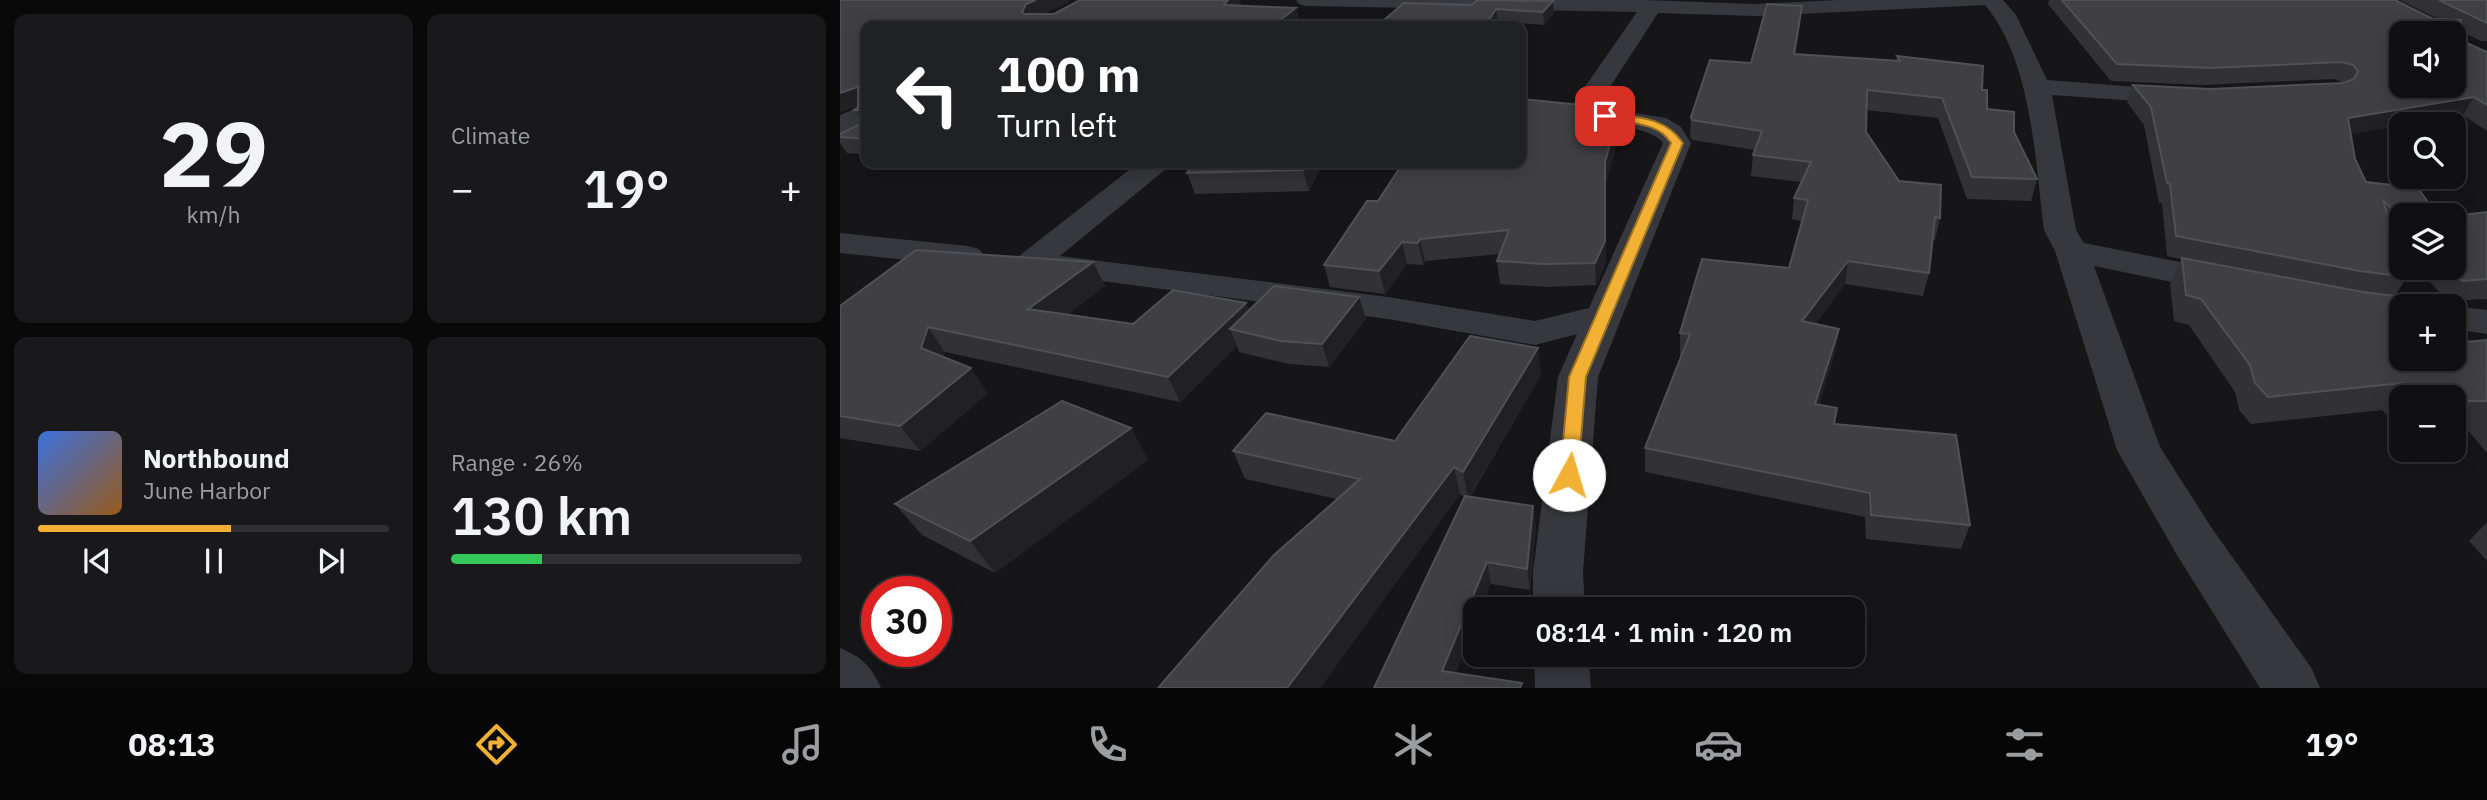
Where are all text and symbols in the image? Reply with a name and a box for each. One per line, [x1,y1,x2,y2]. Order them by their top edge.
map controls [2389,21,2466,462]
button: sound [2389,21,2466,98]
text: 100 m [997,42,1141,105]
icon: left [882,49,973,140]
pin [1575,86,1635,146]
text: 29 [159,94,268,212]
icon: arrive [1586,97,1624,135]
text: Turn left [997,104,1117,146]
button: search [2389,112,2466,189]
text: Climate [451,120,530,150]
text: 19° [583,155,670,222]
text: − [451,164,474,213]
text: + [779,164,802,213]
text: km/h [186,199,241,229]
button: layers [2389,203,2466,280]
button: + [2389,294,2466,371]
button: − [2389,385,2466,462]
position arrow [1532,438,1606,512]
text: Northbound [143,441,290,475]
text: Range · 26% [451,447,583,477]
text: June Harbor [143,475,271,505]
text: 130 km [451,482,632,549]
icon: previous [78,542,116,580]
icon: pause [195,542,233,580]
icon: next [312,542,350,580]
speed limit sign: 30 [861,576,952,667]
text: 08:14 · 1 min · 120 m [1536,615,1792,649]
icon: directions [472,720,521,769]
icon: music [778,720,827,769]
icon: phone [1083,720,1132,769]
icon: climate [1389,720,1438,769]
icon: car [1694,720,1743,769]
icon: filters [2000,720,2049,769]
text: 08:13 [128,723,216,765]
text: 19° [2305,723,2359,765]

